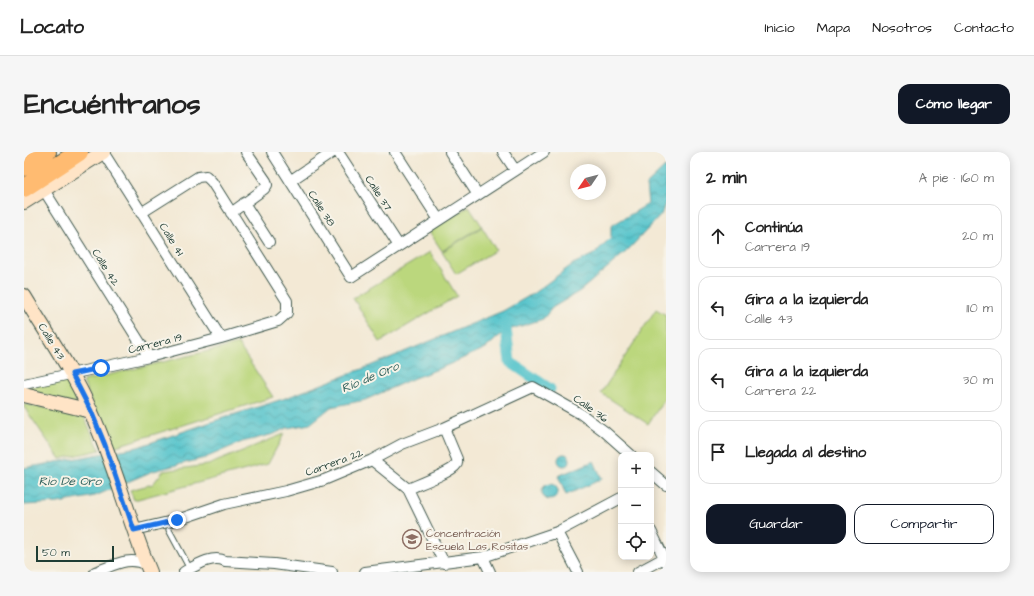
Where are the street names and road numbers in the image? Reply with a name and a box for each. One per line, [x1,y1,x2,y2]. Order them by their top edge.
street label: Calle 37 [362,173,396,214]
street label: Calle 38 [304,187,339,229]
street label: Calle 41 [156,220,188,259]
street label: Calle 42 [88,246,123,289]
street label: Calle 43 [35,320,69,363]
street label: Carrera 19 [127,330,184,357]
street label: Calle 36 [570,391,611,426]
street label: Carrera 22 [303,445,366,480]

